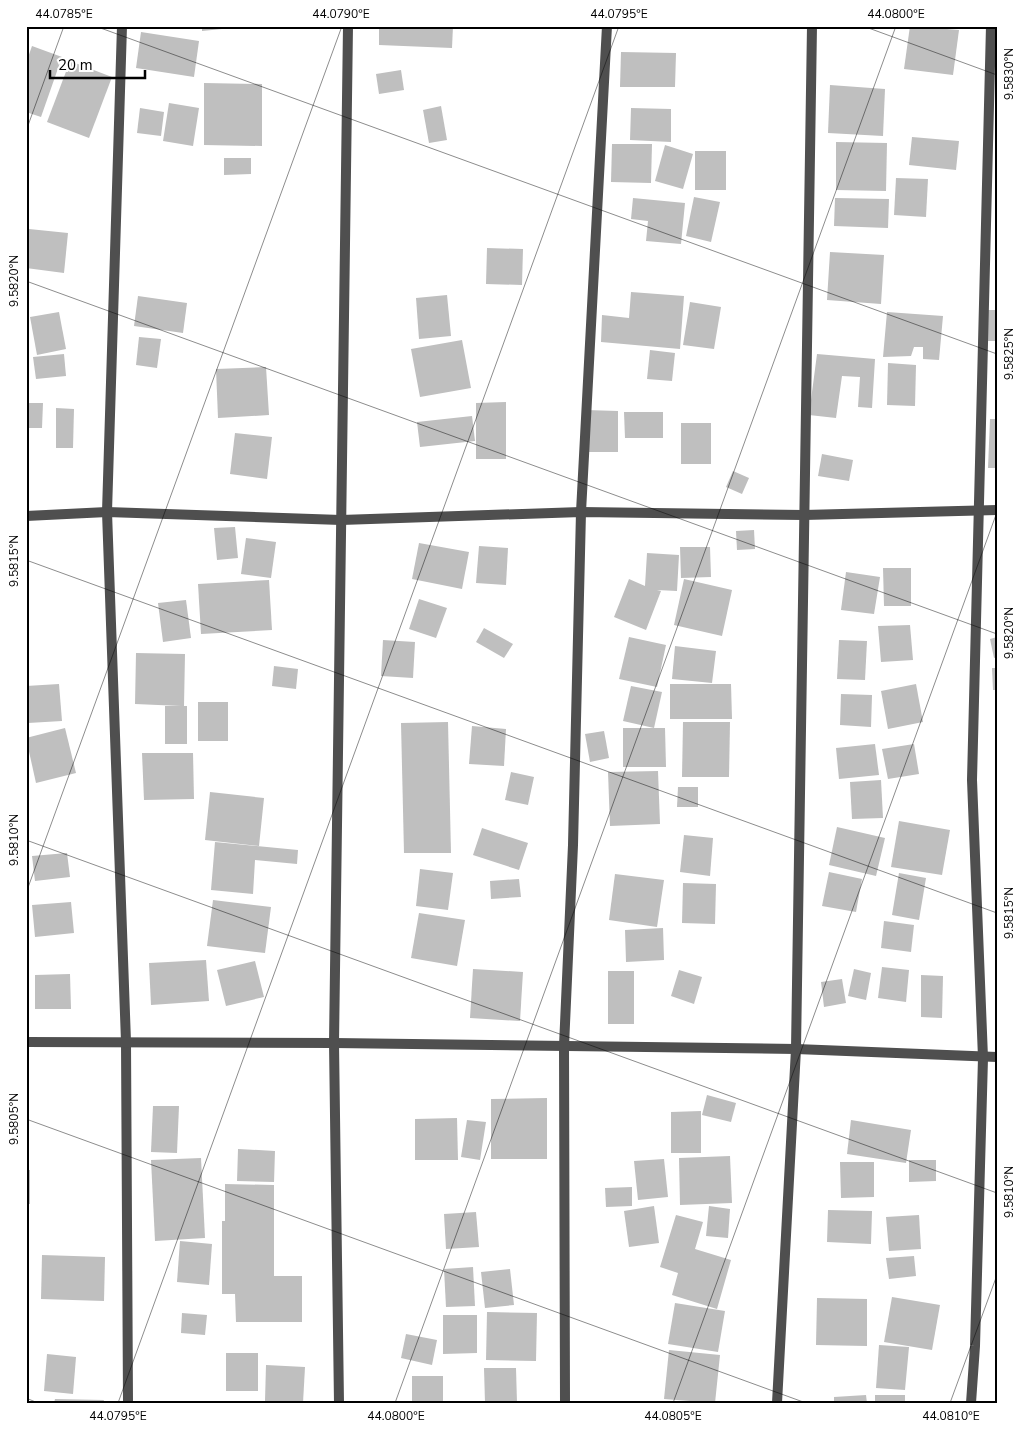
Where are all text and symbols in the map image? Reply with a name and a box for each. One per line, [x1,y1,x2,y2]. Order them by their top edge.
text: 44.0785°E [35,6,93,22]
text: 44.0790°E [312,6,370,22]
text: 44.0795°E [590,6,648,22]
text: 44.0800°E [867,6,925,22]
scale bar [50,48,145,80]
text: 9.5830°N [1001,48,1017,100]
text: 20 m [58,55,93,75]
text: 9.5820°N [6,255,22,307]
text: 9.5825°N [1001,328,1017,380]
text: 9.5815°N [6,535,22,587]
text: 9.5820°N [1001,607,1017,659]
text: 9.5810°N [6,814,22,866]
text: 9.5815°N [1001,887,1017,939]
text: 9.5805°N [6,1093,22,1145]
text: 9.5810°N [1001,1166,1017,1218]
text: 44.0795°E [89,1408,147,1424]
text: 44.0800°E [367,1408,425,1424]
text: 44.0805°E [644,1408,702,1424]
text: 44.0810°E [922,1408,980,1424]

